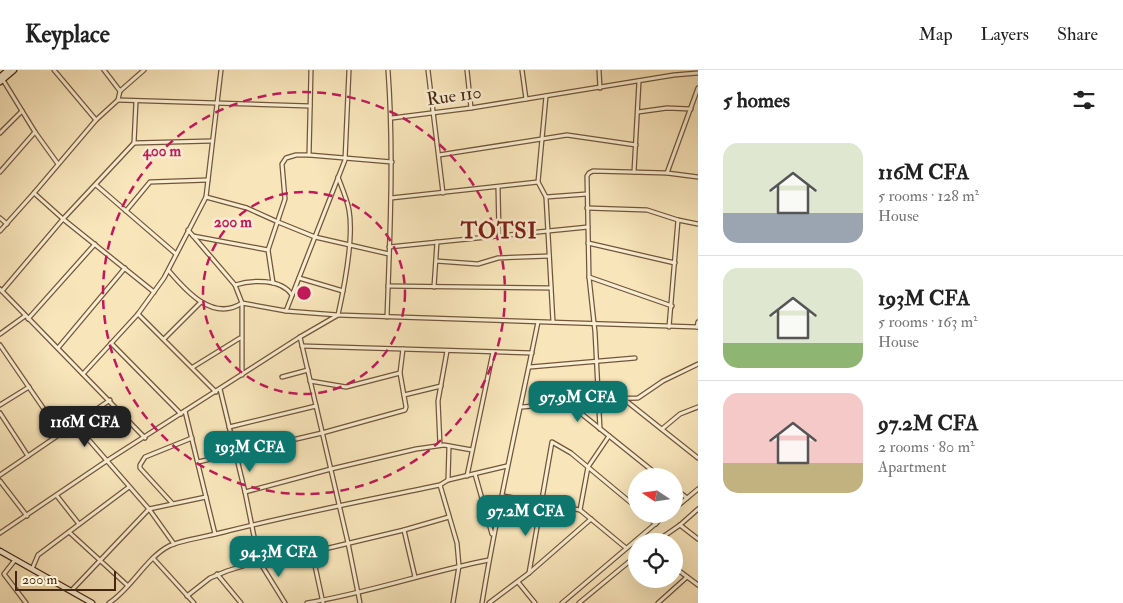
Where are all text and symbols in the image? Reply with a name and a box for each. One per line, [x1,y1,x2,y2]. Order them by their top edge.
text: Keyplace [25,19,110,50]
text: Map [919,23,953,46]
text: Layers [981,23,1029,46]
text: Share [1057,23,1098,46]
street label: Rue 110 [425,81,483,111]
icon: filters [1070,86,1098,114]
text: 5 homes [723,87,790,114]
text: 400 m [142,142,181,161]
text: 116M CFA [878,159,969,186]
icon: home [763,163,823,223]
text: 5 rooms · 128 m² [878,186,979,206]
text: House [878,206,919,226]
text: 200 m [214,213,252,232]
district label: TOTSI [460,217,537,245]
centre of rings [295,284,313,302]
text: 193M CFA [878,285,970,312]
icon: home [763,288,823,348]
text: 5 rooms · 163 m² [878,312,978,332]
text: House [878,332,919,352]
pin: 97.9M CFA [521,380,635,423]
text: 97.9M CFA [540,387,616,407]
pin: 116M CFA [33,406,137,448]
text: 97.2M CFA [878,410,979,437]
text: 116M CFA [50,412,120,432]
icon: home [763,413,823,473]
pin: 193M CFA [198,430,302,473]
text: 193M CFA [215,437,285,457]
text: 2 rooms · 80 m² [878,437,975,457]
text: Apartment [878,457,946,477]
north arrow [628,468,682,522]
map controls [628,468,683,588]
pin: 97.2M CFA [469,494,583,537]
text: 97.2M CFA [488,501,564,521]
button: locate [628,533,683,588]
pin: 94.3M CFA [222,536,336,578]
text: 94.3M CFA [241,542,317,562]
scale bar [15,568,116,591]
text: 200 m [22,571,57,588]

